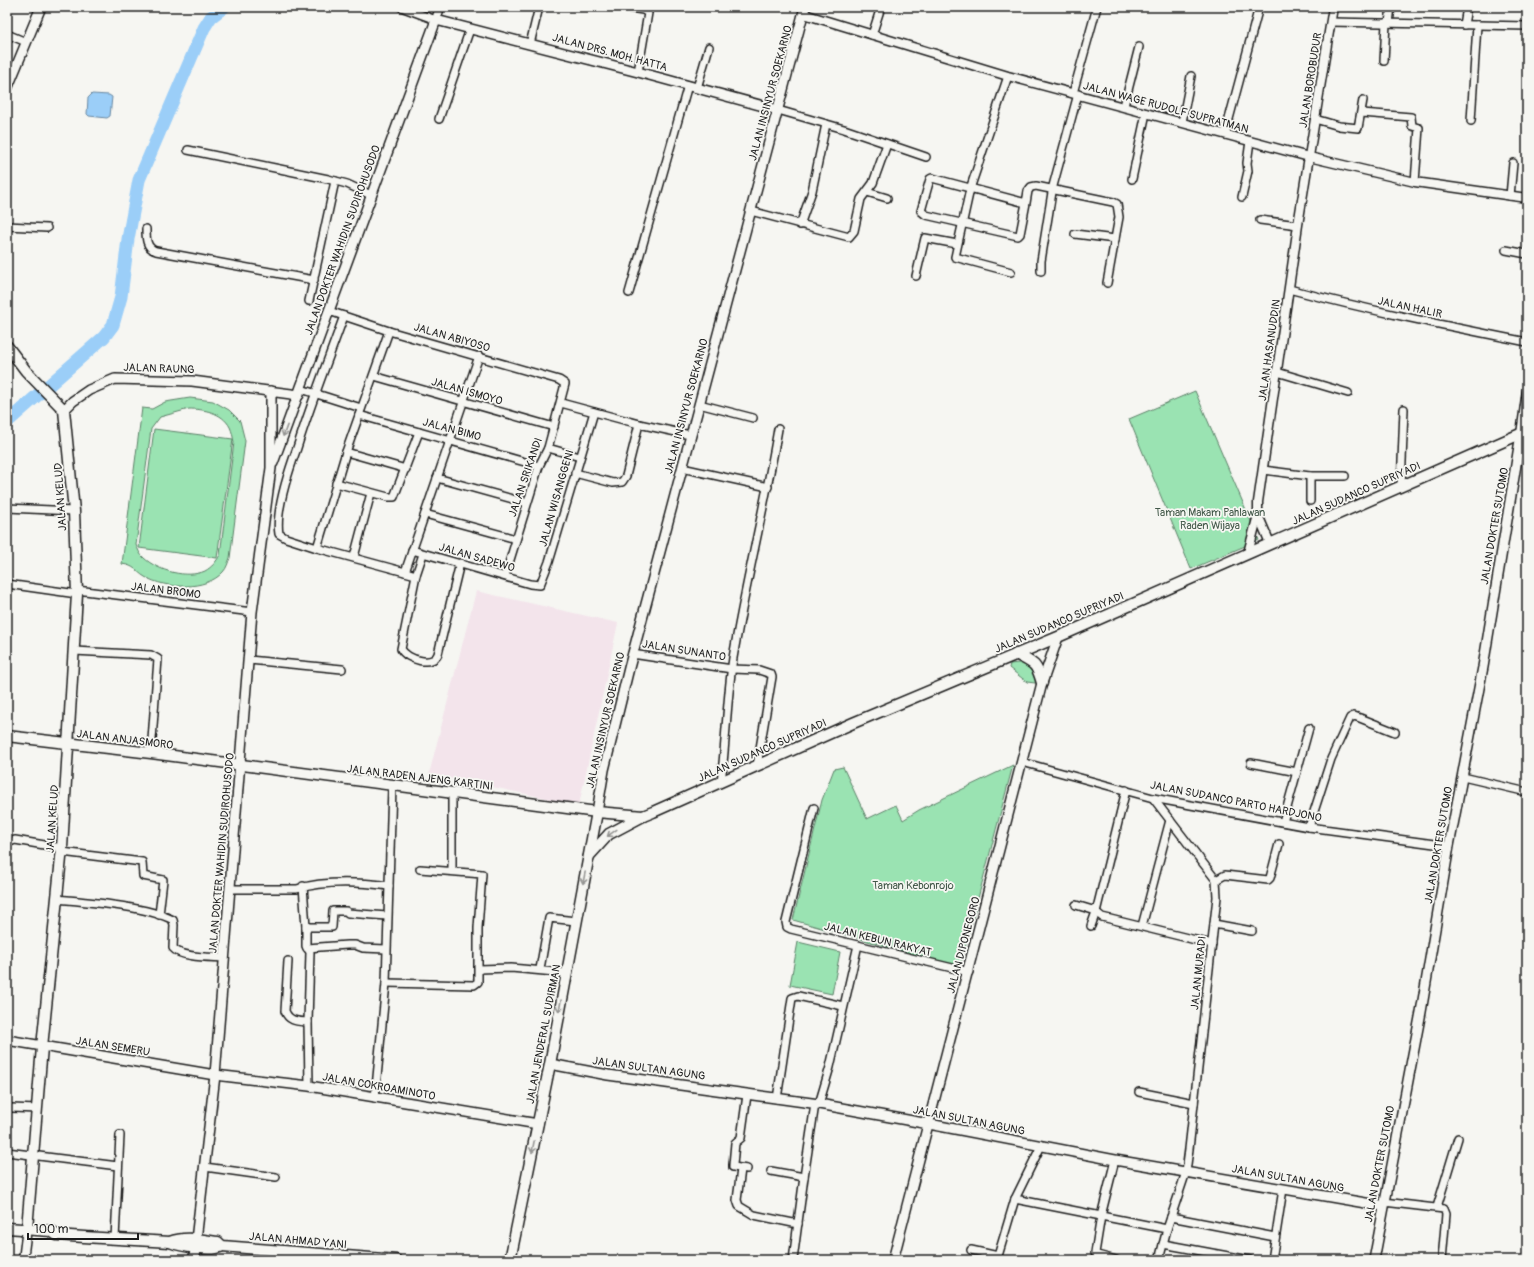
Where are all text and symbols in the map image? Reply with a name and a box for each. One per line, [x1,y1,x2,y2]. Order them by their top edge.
street label: JALAN INSINYUR SOEKARNO [746,24,795,162]
street label: JALAN DRS. MOH. HATTA [551,31,669,74]
street label: JALAN BOROBUDUR [1297,32,1324,129]
street label: JALAN WAGE RUDOLF SUPRATMAN [1082,79,1250,136]
street label: JALAN DOKTER WAHIDIN SUDIROHUSODO [302,144,383,337]
street label: JALAN HALIR [1377,294,1443,321]
street label: JALAN HASANUDDIN [1256,299,1283,402]
street label: JALAN ABIYOSO [412,320,491,355]
street label: JALAN INSINYUR SOEKARNO [662,337,711,475]
street label: JALAN RAUNG [123,361,195,376]
street label: JALAN ISMOYO [430,375,504,408]
street label: JALAN BIMO [421,415,482,444]
one-way arrow [281,425,289,437]
street label: JALAN SRIKANDI [506,436,545,518]
street label: JALAN WISANGGENI [536,448,577,548]
street label: JALAN SUDANCO SUPRIYADI [1290,459,1422,528]
street label: JALAN KELUD [52,462,69,531]
street label: JALAN DOKTER SUTOMO [1478,467,1511,585]
park label: Taman Makam Pahlawan Raden Wijaya [1155,506,1265,532]
street label: JALAN SADEWO [438,540,516,574]
street label: JALAN BROMO [130,580,202,601]
street label: JALAN SUDANCO SUPRIYADI [993,589,1126,656]
street label: JALAN SUNANTO [641,637,727,664]
street label: JALAN INSINYUR SOEKARNO [584,651,627,789]
street label: JALAN SUDANCO SUPRIYADI [696,716,828,785]
street label: JALAN ANJASMORO [76,727,174,752]
street label: JALAN DOKTER WAHIDIN SUDIROHUSODO [206,752,237,954]
street label: JALAN RADEN AJENG KARTINI [346,762,494,793]
street label: JALAN SUDANCO PARTO HARDJONO [1149,778,1323,825]
street label: JALAN KELUD [44,784,61,854]
street label: JALAN DOKTER SUTOMO [1422,786,1455,904]
one-way arrow [606,829,617,837]
one-way arrow [580,871,588,884]
park label: Taman Kebonrojo [872,879,954,892]
street label: JALAN DIPONEGORO [944,895,983,995]
street label: JALAN KEBUN RAKYAT [823,920,933,959]
street label: JALAN MURADI [1188,935,1209,1011]
street label: JALAN JENDERAL SUDIRMAN [524,963,563,1105]
one-way arrow [556,999,564,1012]
street label: JALAN SEMERU [75,1034,151,1059]
street label: JALAN SULTAN AGUNG [592,1054,706,1083]
street label: JALAN COKROAMINOTO [321,1070,436,1103]
street label: JALAN SULTAN AGUNG [912,1103,1026,1138]
street label: JALAN DOKTER SUTOMO [1362,1105,1397,1223]
one-way arrow [529,1140,537,1153]
street label: JALAN SULTAN AGUNG [1231,1162,1345,1195]
scale bar [28,1215,138,1241]
text: 100 m [34,1222,69,1237]
street label: JALAN AHMAD YANI [249,1230,347,1251]

